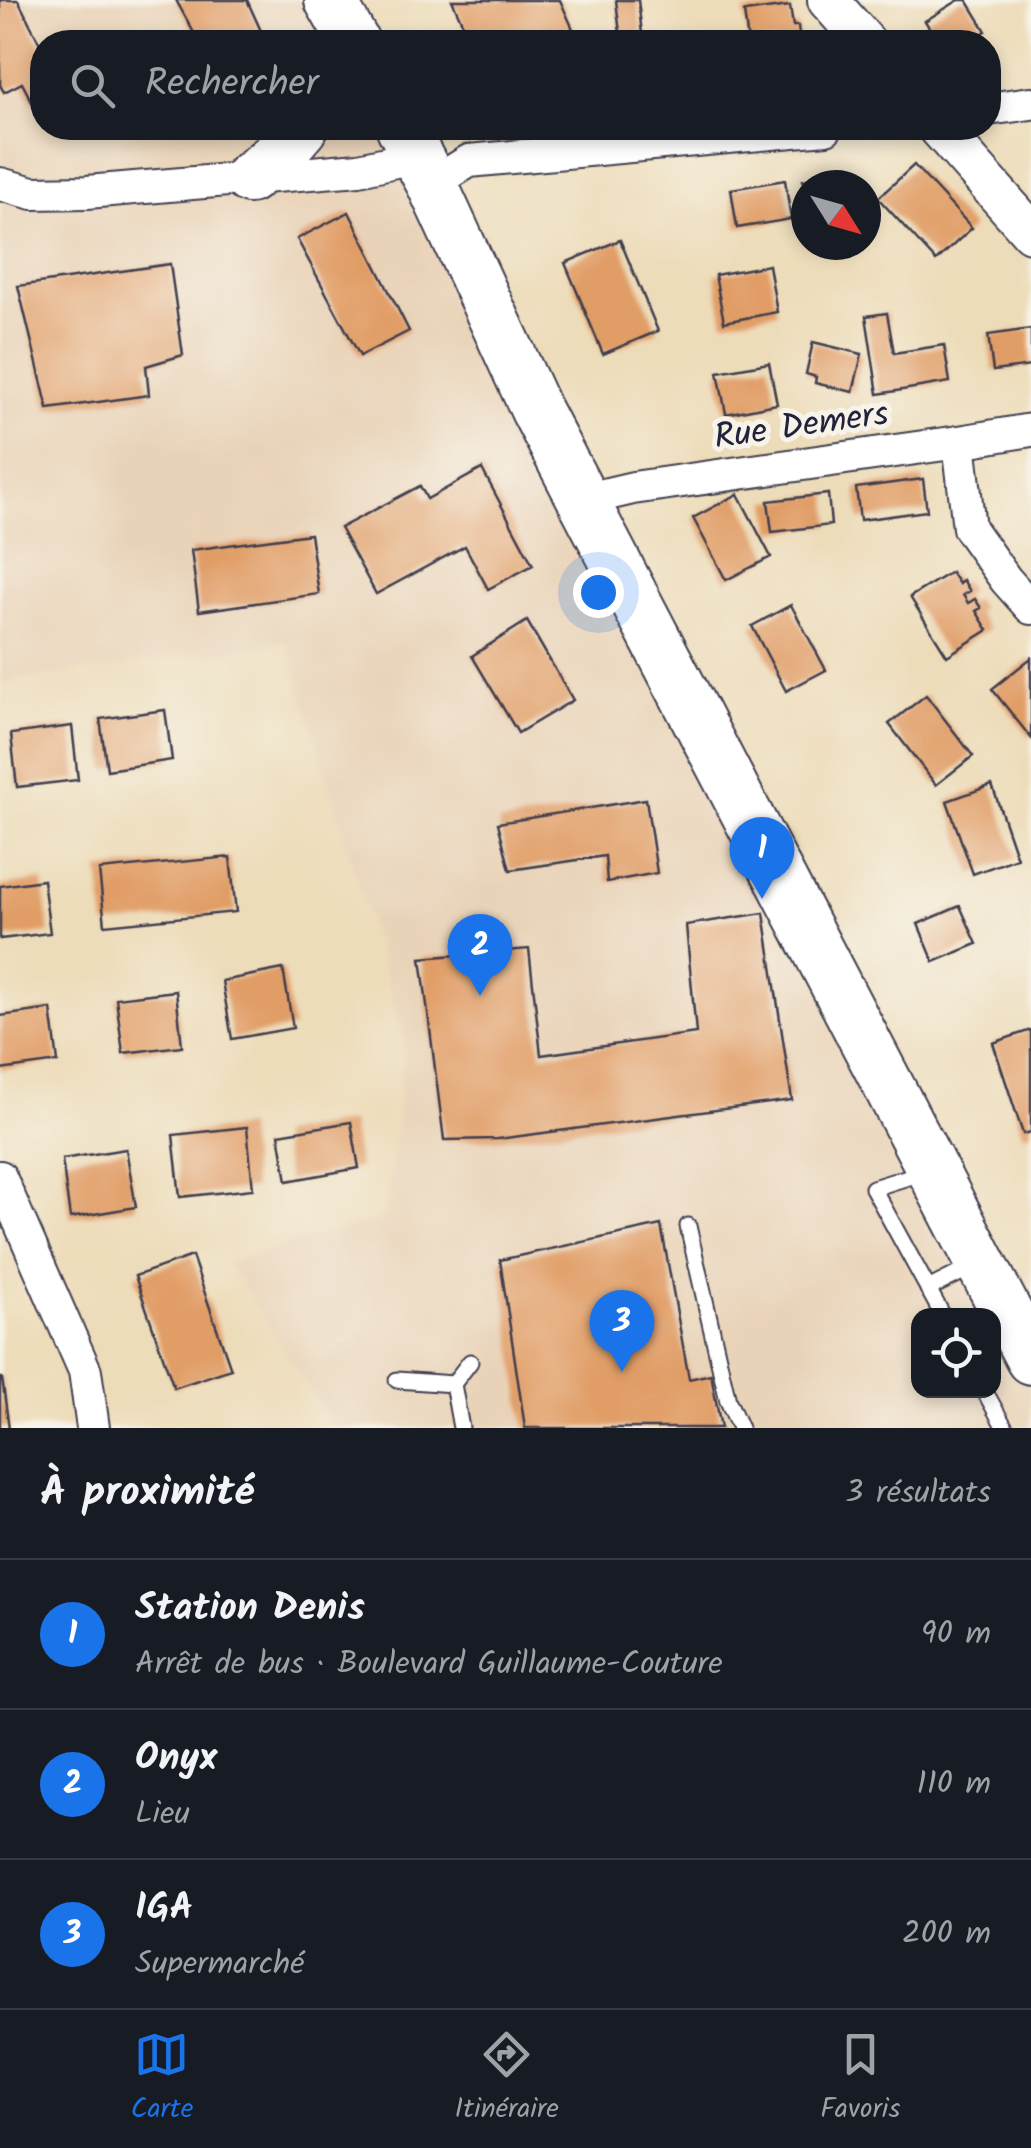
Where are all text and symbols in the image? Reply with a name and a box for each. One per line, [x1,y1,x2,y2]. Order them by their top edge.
search box [30,30,1001,140]
text: Rechercher [145,55,318,115]
icon: search [65,58,120,113]
north arrow [791,170,881,260]
street label: Rue Demers [711,387,892,467]
your location [573,567,624,618]
pin: 1 [730,816,794,899]
pin: 2 [448,914,512,996]
pin: 3 [590,1290,654,1372]
map controls [911,1308,1001,1398]
button: locate [911,1308,1001,1398]
text: À proximité [40,1460,254,1527]
text: 3 résultats [845,1468,991,1519]
text: Station Denis [135,1579,365,1639]
text: 1 [68,1609,77,1660]
text: 90 m [921,1609,991,1660]
text: Arrêt de bus · Boulevard Guillaume-Couture [135,1639,723,1690]
text: Onyx [135,1729,217,1789]
text: 2 [63,1759,82,1810]
text: 110 m [917,1759,991,1810]
text: Lieu [135,1789,190,1840]
text: IGA [135,1879,193,1939]
text: 3 [64,1909,81,1960]
text: 200 m [902,1909,991,1960]
text: Supermarché [135,1939,304,1990]
tab: Carte [131,2027,193,2132]
tab: Itinéraire [455,2027,559,2132]
tab: Favoris [820,2027,900,2132]

